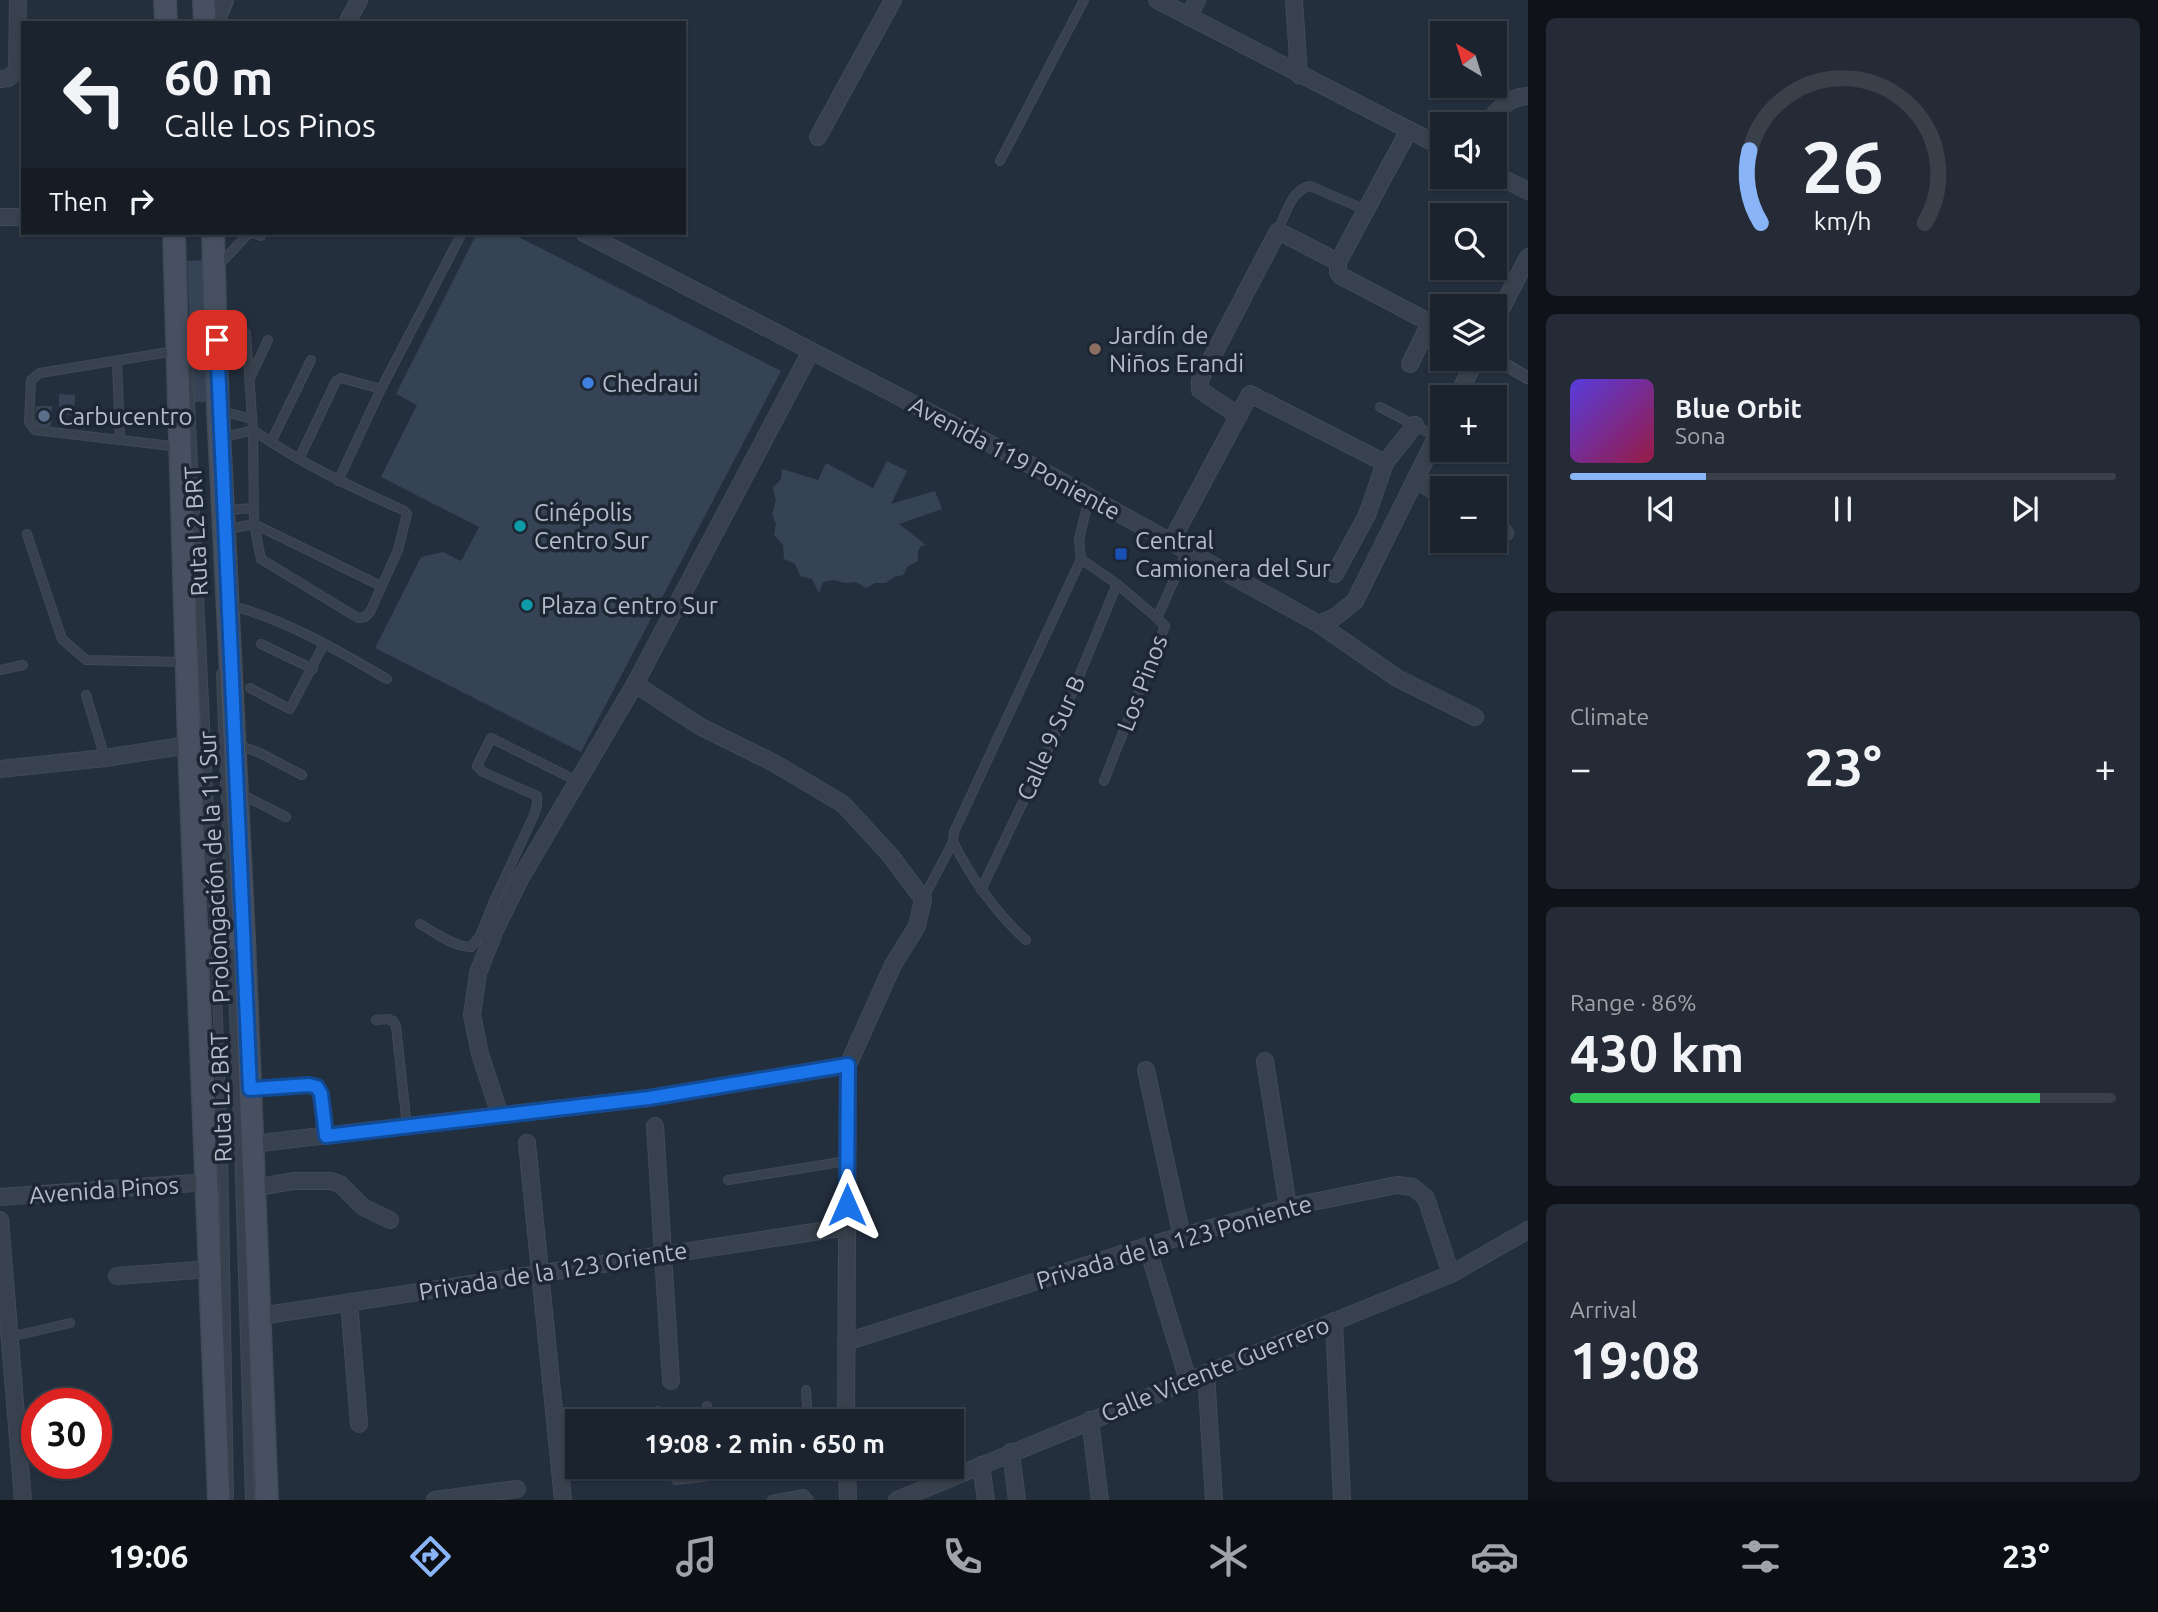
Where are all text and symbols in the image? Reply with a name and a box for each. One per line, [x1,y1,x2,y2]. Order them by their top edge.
north arrow [1430,21,1507,98]
map controls [1430,21,1507,553]
icon: left [49,49,140,140]
text: 60 m [164,49,273,104]
text: Calle Los Pinos [164,107,376,143]
button: sound [1430,112,1507,189]
text: 26 [1802,126,1884,208]
icon: right [122,182,160,220]
text: Then [49,187,108,216]
button: search [1430,203,1507,280]
text: km/h [1814,207,1872,235]
button: layers [1430,294,1507,371]
pin [187,310,247,370]
icon: arrive [198,321,236,359]
place label: Jardín de Niños Erandi [1109,322,1244,377]
marker: Jardín de Niños Erandi [1087,341,1103,357]
place label: Chedraui [602,370,699,397]
marker: Chedraui [580,375,596,391]
button: + [1430,385,1507,462]
street label: Avenida 119 Poniente [905,391,1125,525]
text: Blue Orbit [1675,394,1802,423]
place label: Carbucentro [58,403,193,430]
marker: Carbucentro [36,408,52,424]
text: Sona [1675,423,1725,448]
street label: Ruta L2 BRT [179,465,213,597]
button: − [1430,476,1507,553]
icon: previous [1642,490,1680,528]
icon: pause [1824,490,1862,528]
icon: next [2006,490,2044,528]
place label: Cinépolis Centro Sur [534,499,649,554]
marker: Cinépolis Centro Sur [512,518,528,534]
place label: Central Camionera del Sur [1135,527,1331,582]
marker: Central Camionera del Sur [1113,546,1129,562]
place label: Plaza Centro Sur [541,592,718,619]
marker: Plaza Centro Sur [519,597,535,613]
street label: Los Pinos [1111,631,1173,735]
street label: Calle 9 Sur B [1012,672,1090,804]
text: Climate [1570,704,1649,729]
street label: Prolongación de la 11 Sur [193,730,235,1004]
text: 23° [1804,738,1882,796]
text: − [1570,747,1591,789]
text: + [2095,747,2116,789]
text: Range · 86% [1570,990,1697,1015]
text: 430 km [1570,1024,1744,1082]
street label: Ruta L2 BRT [205,1031,237,1163]
position arrow [810,1168,884,1242]
street label: Avenida Pinos [28,1171,180,1209]
street label: Privada de la 123 Poniente [1033,1190,1315,1294]
street label: Privada de la 123 Oriente [417,1236,689,1306]
text: Arrival [1570,1297,1637,1322]
street label: Calle Vicente Guerrero [1097,1311,1333,1427]
text: 19:08 [1570,1331,1700,1389]
speed limit sign: 30 [21,1388,112,1479]
text: 19:08 · 2 min · 650 m [644,1429,885,1458]
icon: directions [406,1532,455,1581]
icon: music [672,1532,721,1581]
icon: phone [938,1532,987,1581]
icon: climate [1204,1532,1253,1581]
icon: car [1470,1532,1519,1581]
icon: filters [1736,1532,1785,1581]
text: 19:06 [109,1538,189,1574]
text: 23° [2002,1538,2049,1574]

